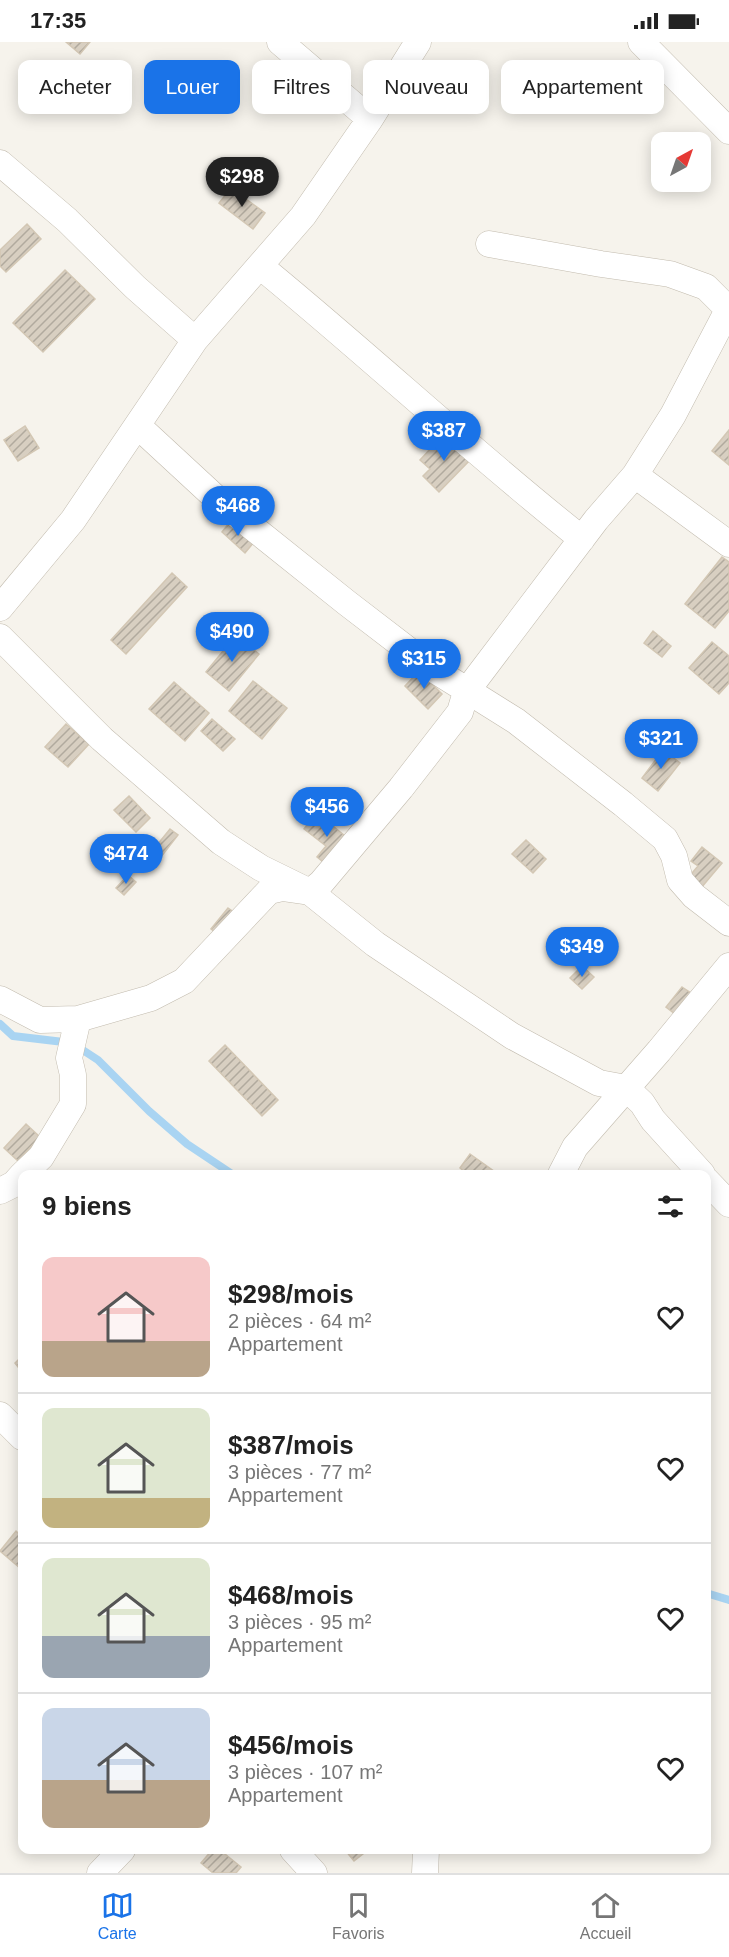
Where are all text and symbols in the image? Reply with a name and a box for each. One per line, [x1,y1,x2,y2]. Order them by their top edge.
text: 17:35 [30,8,86,33]
chip: Acheter [18,60,132,114]
chip: Louer [144,60,240,114]
chip: Filtres [252,60,351,114]
chip: Nouveau [363,60,489,114]
chip: Appartement [501,60,664,114]
north arrow [651,132,711,192]
map controls [651,132,711,192]
pin: $298 [206,157,278,208]
text: $298 [220,165,264,187]
pin: $387 [408,411,480,462]
text: $387 [422,419,466,441]
pin: $468 [202,486,274,537]
text: $468 [216,494,260,516]
pin: $490 [196,612,268,663]
text: $490 [210,620,254,642]
pin: $315 [388,639,460,690]
text: $315 [402,647,446,669]
pin: $321 [625,719,697,770]
text: $321 [639,727,683,749]
pin: $456 [291,787,363,838]
text: $456 [305,795,349,817]
pin: $474 [90,834,162,885]
text: $474 [104,842,148,864]
pin: $349 [546,927,618,978]
text: $349 [560,935,604,957]
icon: filters [654,1190,687,1223]
text: 9 biens [42,1191,132,1221]
text: $298/mois [228,1279,354,1309]
icon: home [90,1281,162,1353]
icon: heart [654,1301,687,1334]
text: 2 pièces · 64 m² [228,1310,371,1332]
text: Appartement [228,1333,343,1355]
text: $387/mois [228,1430,354,1460]
icon: home [90,1432,162,1504]
icon: heart [654,1452,687,1485]
text: 3 pièces · 77 m² [228,1461,371,1483]
text: Appartement [228,1484,343,1506]
text: $468/mois [228,1580,354,1610]
icon: home [90,1582,162,1654]
icon: heart [654,1602,687,1635]
text: 3 pièces · 95 m² [228,1611,371,1633]
text: Appartement [228,1634,343,1656]
text: $456/mois [228,1730,354,1760]
icon: home [90,1732,162,1804]
icon: heart [654,1752,687,1785]
text: 3 pièces · 107 m² [228,1761,383,1783]
text: Appartement [228,1784,343,1806]
tab: Carte [98,1889,137,1943]
tab: Favoris [332,1889,385,1943]
tab: Accueil [580,1889,631,1943]

